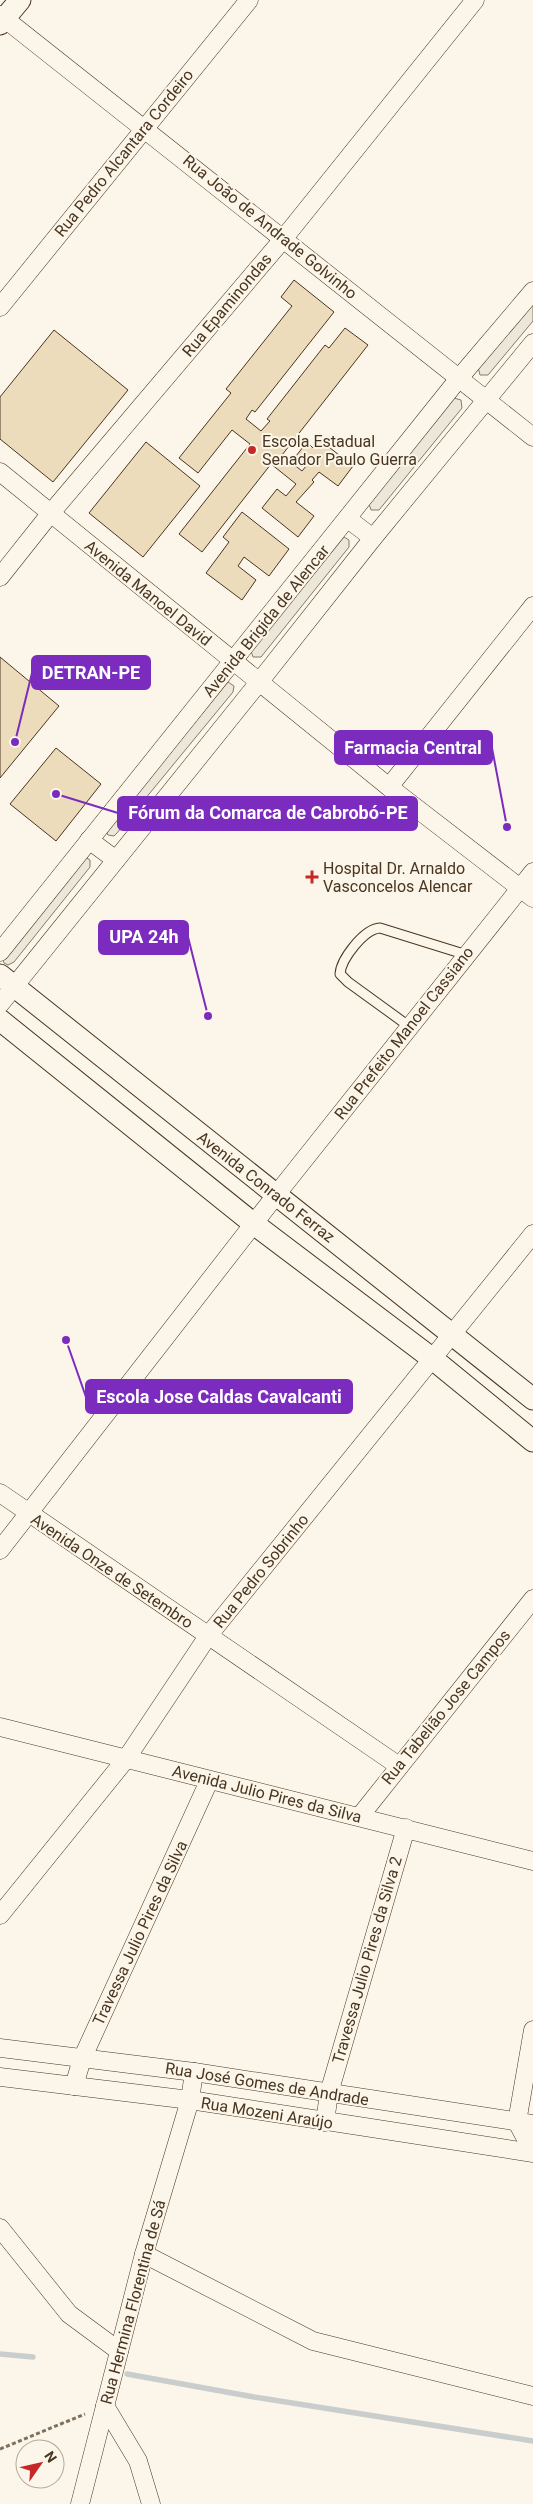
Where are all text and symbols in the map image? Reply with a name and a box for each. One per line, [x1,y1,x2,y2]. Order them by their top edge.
street label: Rua Pedro Alcantara Cordeiro [51,66,197,240]
street label: Rua João de Andrade Golvinho [179,151,361,303]
street label: Rua Epaminondas [178,250,276,360]
place label: Escola Estadual Senador Paulo Guerra [262,432,417,469]
marker: Escola Estadual Senador Paulo Guerra [246,444,258,456]
street label: Avenida Manoel David [81,536,215,650]
street label: Avenida Brigida de Alencar [199,541,334,701]
callout: DETRAN-PE [32,656,150,689]
text: DETRAN-PE [42,662,140,683]
callout: Farmacia Central [335,731,492,764]
text: Farmacia Central [344,737,482,758]
callout: Fórum da Comarca de Cabrobó-PE [118,797,417,830]
text: Fórum da Comarca de Cabrobó-PE [128,802,408,823]
place label: Hospital Dr. Arnaldo Vasconcelos Alencar [323,859,473,896]
marker: Hospital Dr. Arnaldo Vasconcelos Alencar [305,870,319,884]
callout: UPA 24h [99,921,188,954]
text: UPA 24h [109,926,179,947]
street label: Rua Prefeito Manoel Cassiano [331,943,477,1123]
street label: Avenida Conrado Ferraz [193,1127,339,1247]
callout: Escola Jose Caldas Cavalcanti [86,1380,352,1413]
text: Escola Jose Caldas Cavalcanti [96,1386,342,1407]
street label: Avenida Onze de Setembro [27,1510,197,1632]
street label: Rua Pedro Sobrinho [209,1510,313,1632]
street label: Rua Tabelião Jose Campos [378,1626,514,1788]
street label: Avenida Julio Pires da Silva [170,1761,364,1827]
street label: Travessa Julio Pires da Silva [89,1838,191,2028]
street label: Travessa Julio Pires da Silva 2 [328,1854,406,2066]
street label: Rua José Gomes de Andrade [164,2059,370,2109]
street label: Rua Mozeni Araújo [200,2093,334,2133]
street label: Rua Hermina Florentina de Sá [97,2198,169,2406]
north arrow [15,2439,65,2489]
text: N [41,2448,60,2465]

